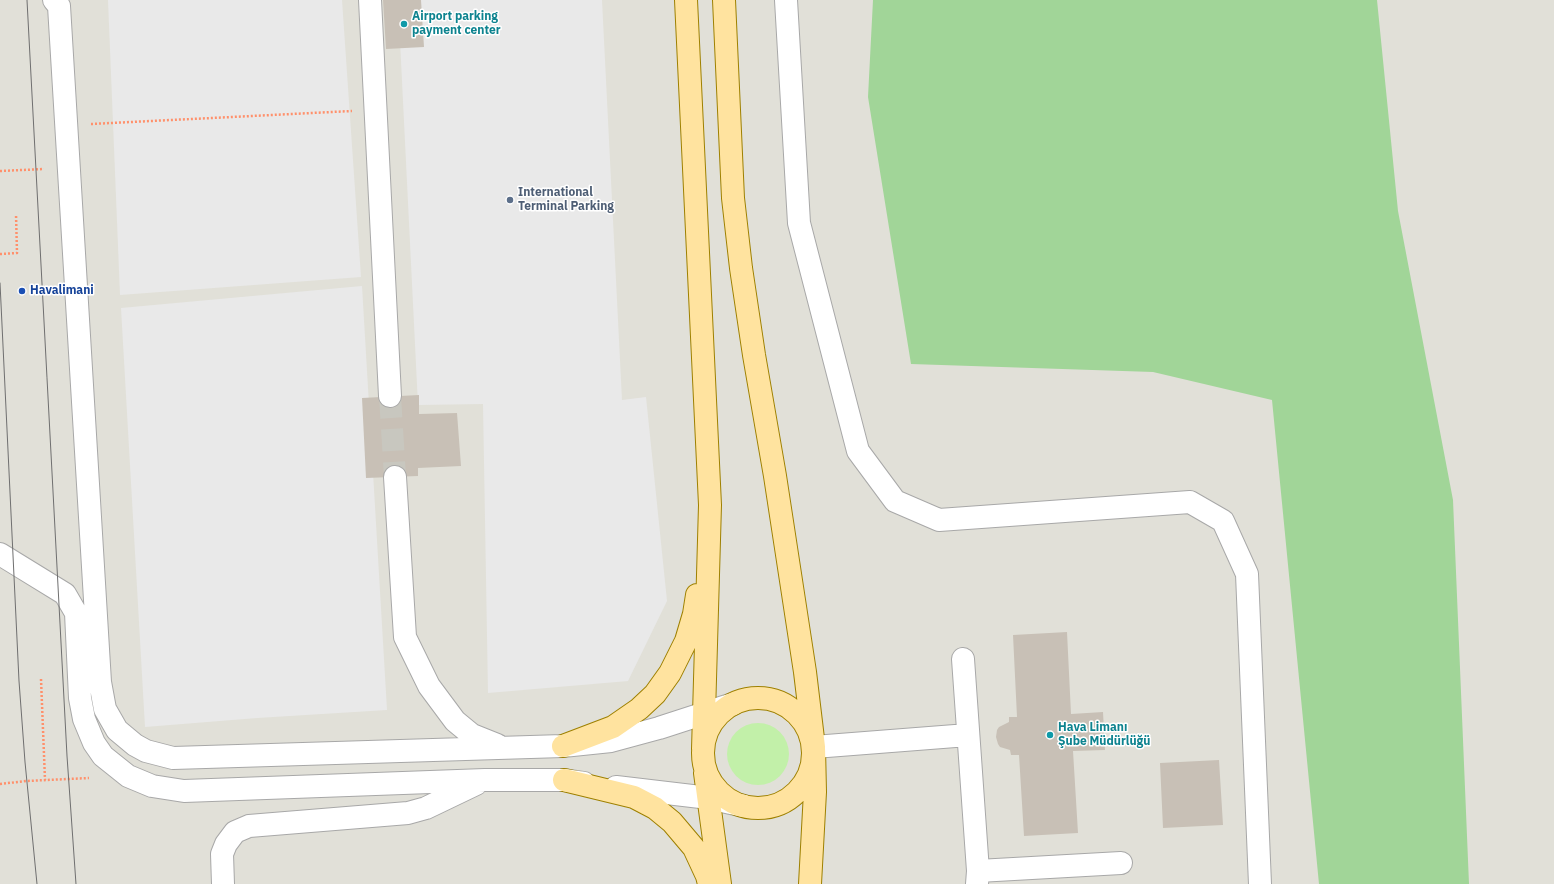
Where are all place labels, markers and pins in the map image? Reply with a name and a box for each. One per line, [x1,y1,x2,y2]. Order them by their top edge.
place label: Airport parking payment center [412,10,501,38]
marker: Airport parking payment center [399,19,409,29]
place label: International Terminal Parking [518,186,614,214]
marker: International Terminal Parking [505,195,515,205]
place label: Havalimani [30,284,94,298]
marker: Havalimani [17,286,27,296]
place label: Hava Limanı Şube Müdürlüğü [1058,721,1150,749]
marker: Hava Limanı Şube Müdürlüğü [1045,730,1055,740]

